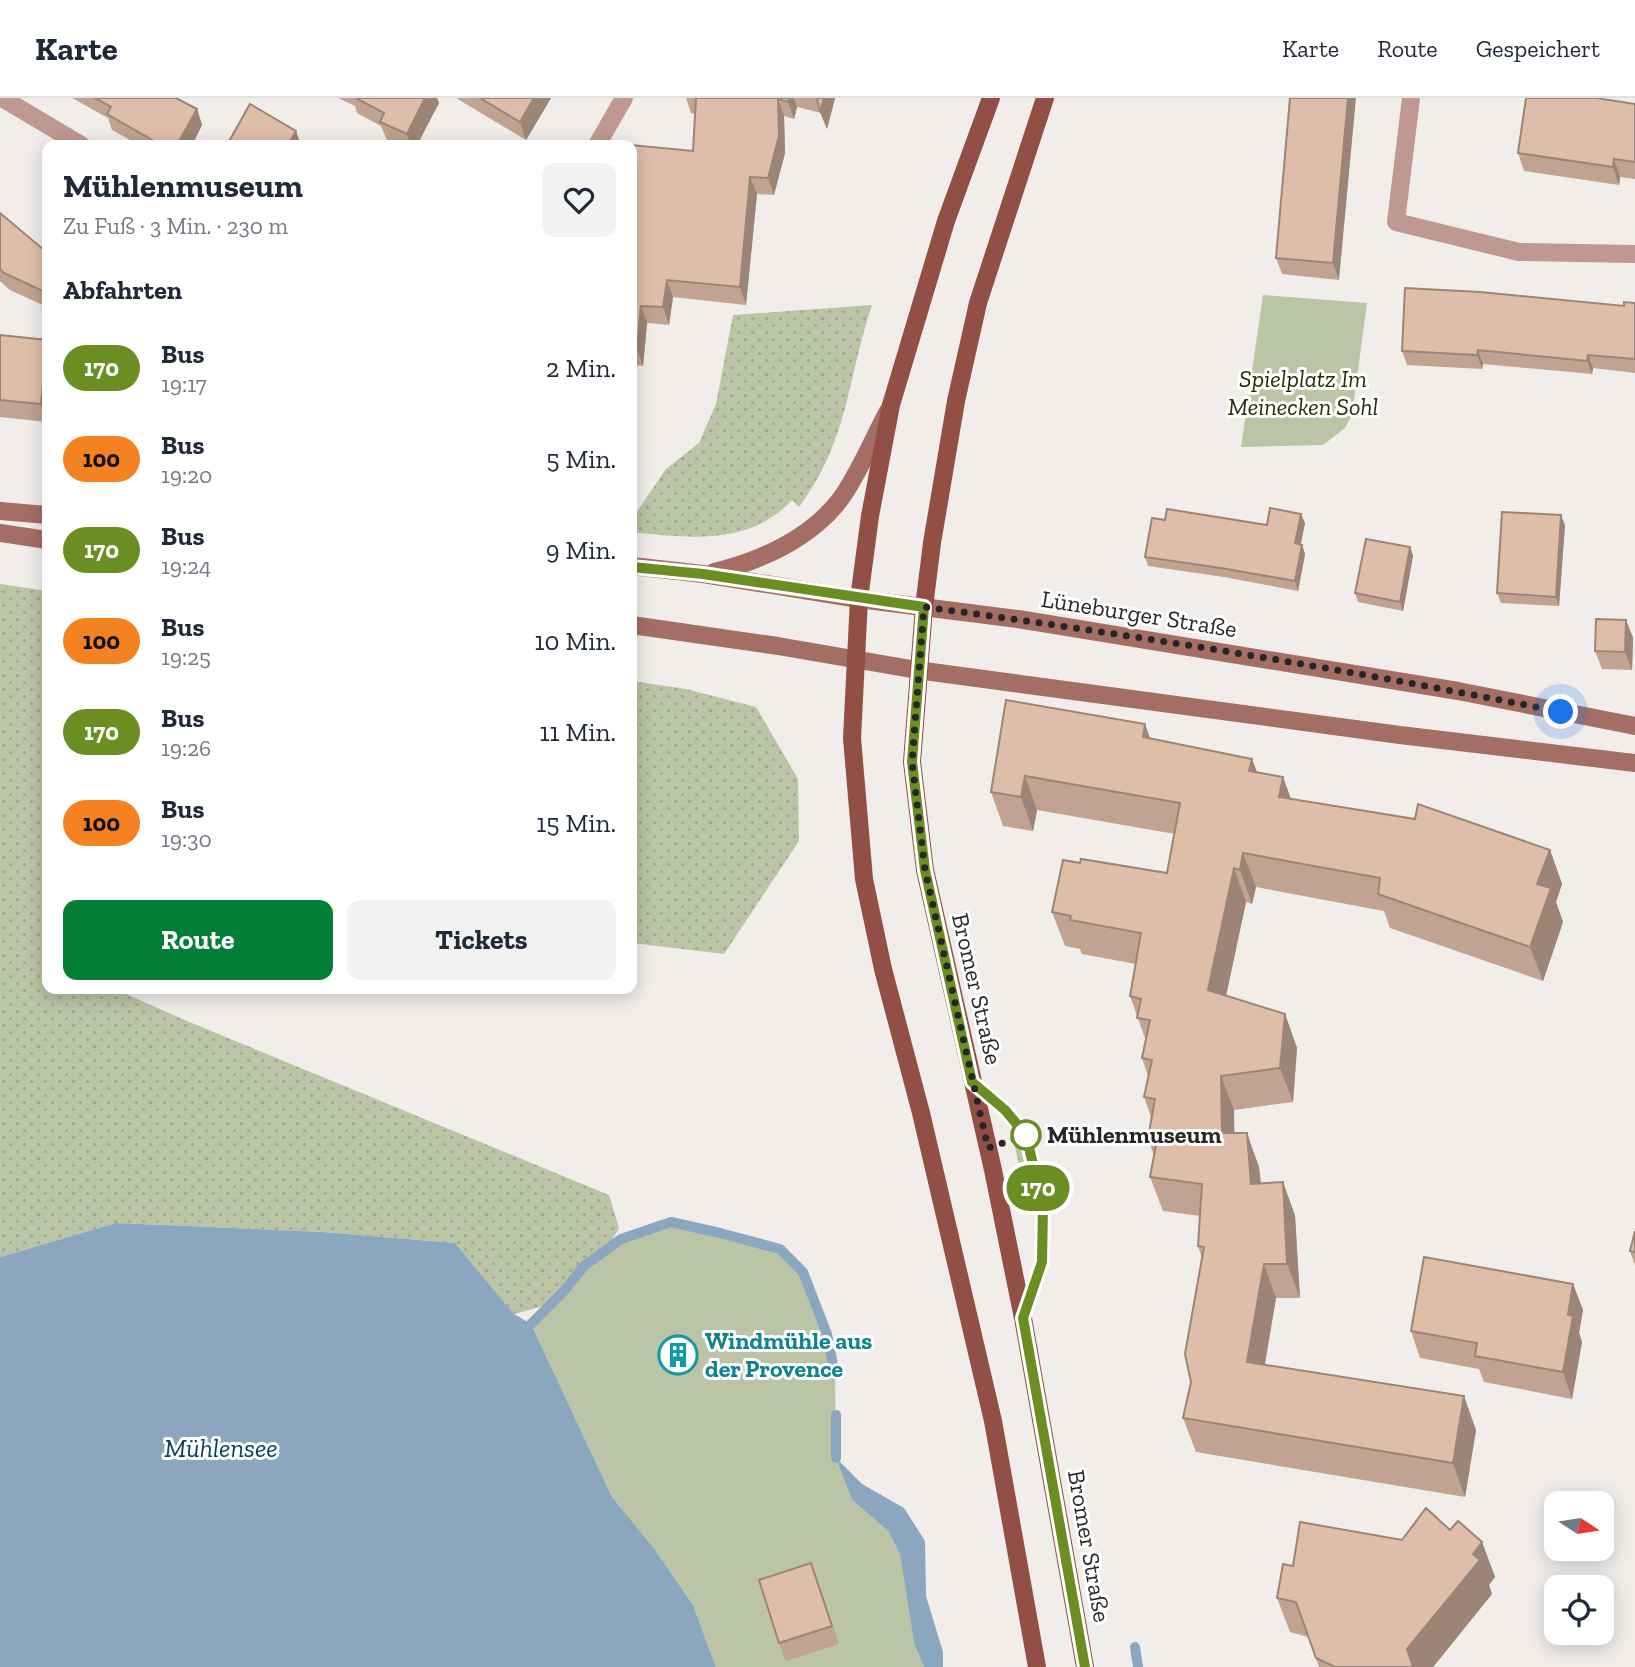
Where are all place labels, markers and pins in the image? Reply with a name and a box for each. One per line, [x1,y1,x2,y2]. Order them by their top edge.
marker: Mühlenmuseum [1011,1120,1041,1150]
place label: Mühlenmuseum [1047,1120,1222,1149]
place label: Windmühle aus der Provence [705,1326,872,1383]
building icon: Windmühle aus der Provence [657,1334,699,1376]

